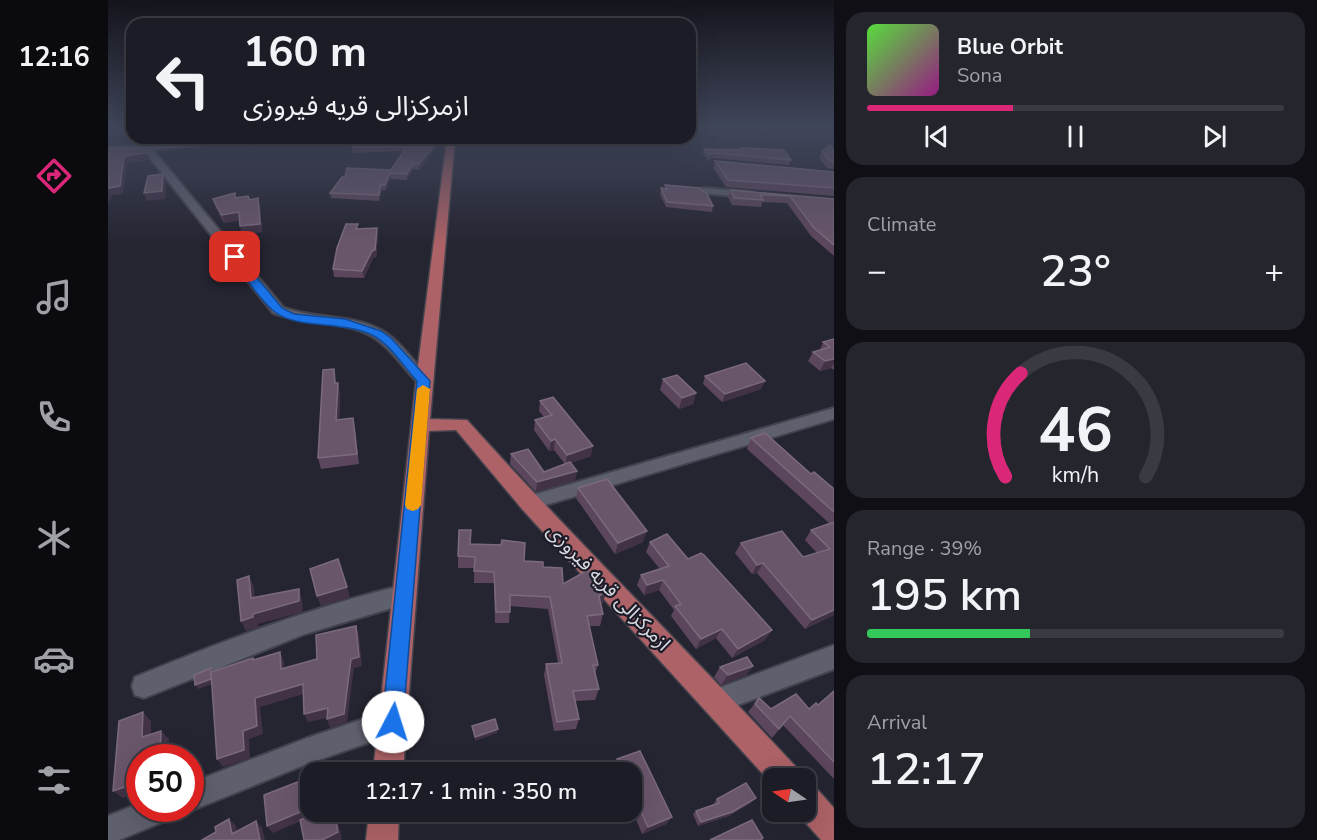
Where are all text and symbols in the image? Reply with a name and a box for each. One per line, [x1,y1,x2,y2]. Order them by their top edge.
text: 160 m [243,24,367,81]
text: Blue Orbit [957,32,1063,62]
text: 12:16 [18,39,90,76]
icon: left [144,42,222,120]
text: Sona [957,62,1002,89]
text: ازمرکزالی قریه فیروزی [243,88,469,125]
icon: previous [920,120,953,153]
icon: pause [1059,120,1092,153]
icon: next [1198,120,1231,153]
icon: directions [33,155,75,197]
text: Climate [867,211,936,238]
pin [209,231,260,282]
icon: arrive [218,240,251,273]
text: 23° [1040,241,1111,302]
text: − [867,249,887,294]
text: + [1264,249,1284,294]
icon: music [33,276,75,318]
text: 46 [1038,388,1113,473]
icon: phone [33,396,75,438]
text: km/h [1052,460,1099,490]
icon: climate [33,517,75,559]
street label: ازمرکزالی قریه فیروزی [541,518,676,657]
text: Range · 39% [867,535,982,562]
text: 195 km [867,565,1022,626]
icon: car [33,638,75,680]
position arrow [361,690,425,754]
text: Arrival [867,709,927,736]
text: 12:17 [867,739,986,800]
speed limit sign: 50 [126,744,204,822]
icon: filters [33,759,75,801]
north arrow [762,768,816,822]
map controls [762,768,816,822]
text: 12:17 · 1 min · 350 m [365,777,577,807]

